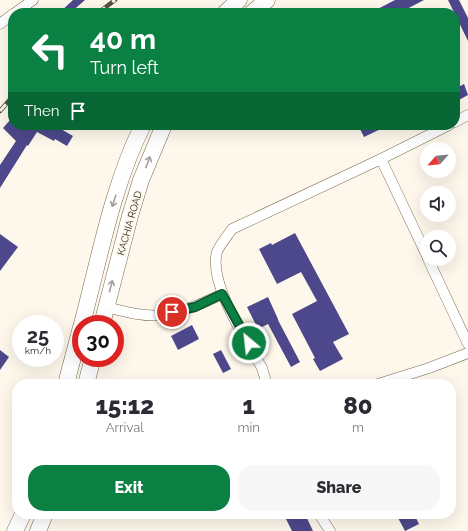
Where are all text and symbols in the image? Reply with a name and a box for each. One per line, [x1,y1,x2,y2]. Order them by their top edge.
text: 40 m [90,23,156,56]
icon: left [24,24,76,76]
text: Turn left [90,57,159,78]
icon: arrive [67,100,89,122]
text: Then [24,102,59,120]
north arrow [420,142,456,178]
map controls [420,142,456,266]
one-way arrow [145,156,153,168]
button: sound [420,186,456,222]
street label: KACHIA ROAD [115,190,144,257]
one-way arrow [110,194,117,207]
button: search [420,230,456,266]
one-way arrow [108,280,116,293]
pin [155,295,189,329]
icon: arrive [161,301,183,323]
speed limit sign: 30 [72,315,124,367]
position arrow [228,322,270,364]
text: 25 [27,324,49,348]
text: km/h [25,345,51,356]
text: 15:12 [95,391,154,420]
text: 1 [242,391,255,420]
text: 80 [343,391,373,420]
text: Arrival [106,420,144,435]
text: min [238,420,260,435]
text: m [352,420,364,435]
button: Exit [28,465,230,511]
button: Share [238,465,440,511]

